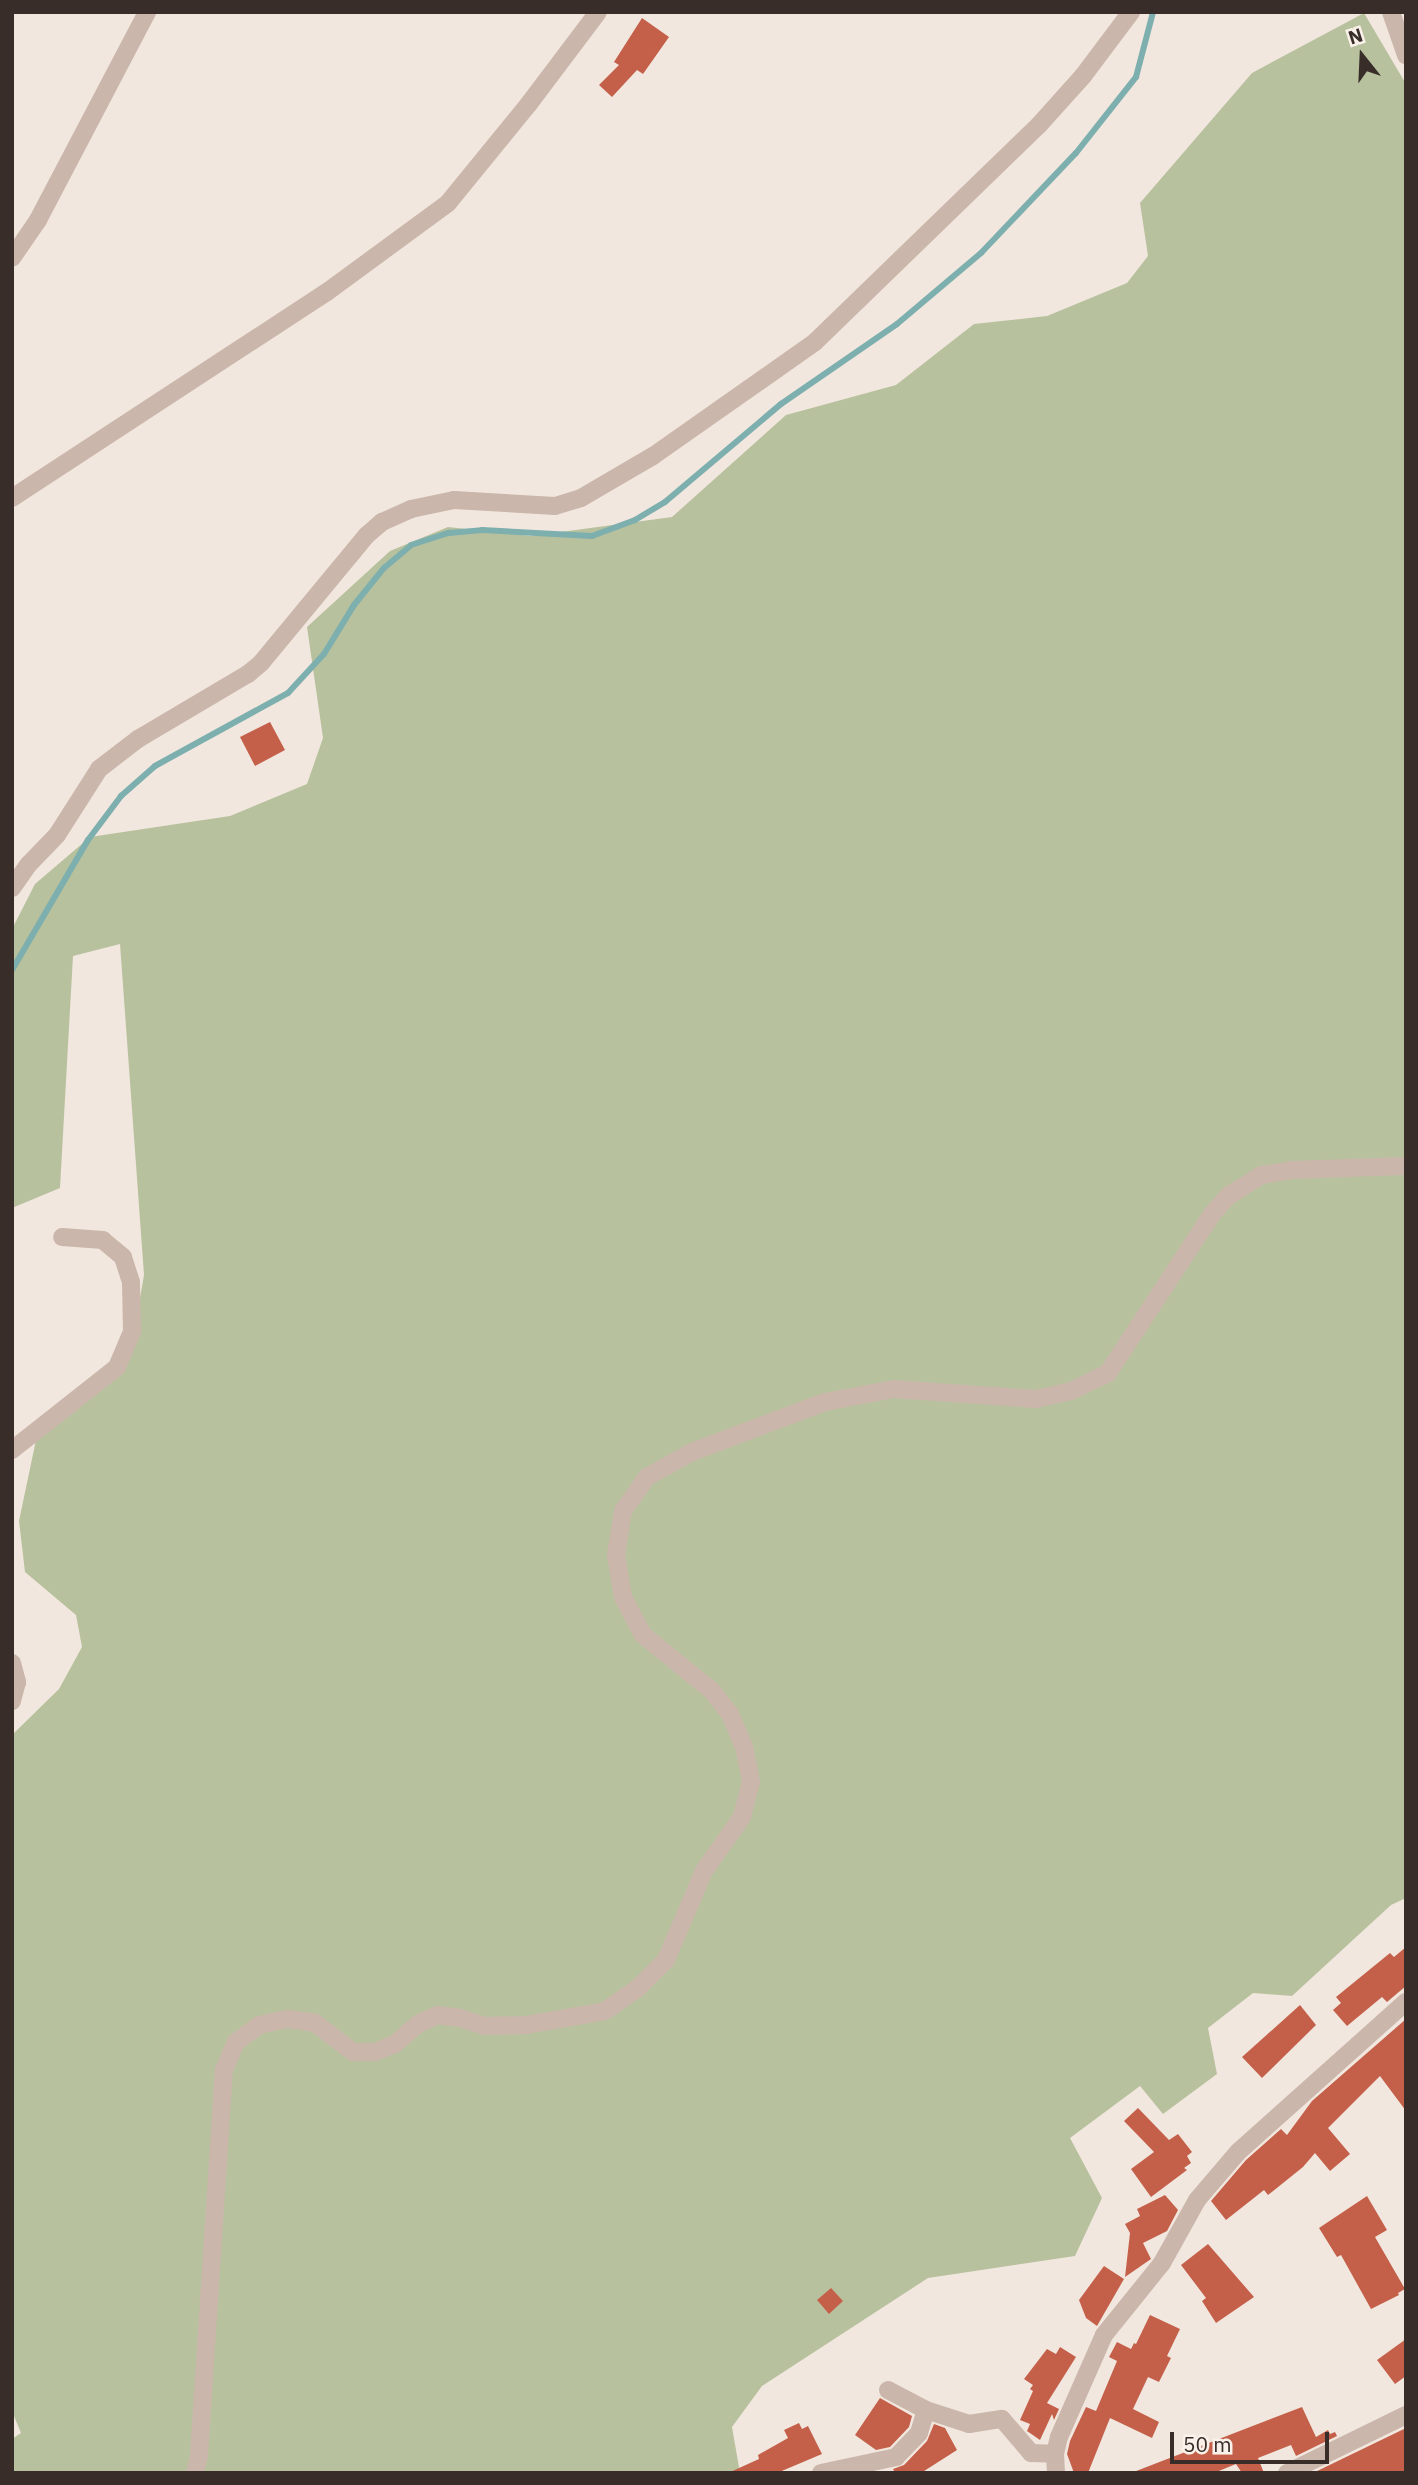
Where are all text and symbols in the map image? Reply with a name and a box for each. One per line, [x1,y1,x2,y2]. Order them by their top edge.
north arrow [1327,21,1397,91]
text: N [1345,22,1366,50]
scale bar [1173,2418,1332,2462]
text: 50 m [1183,2430,1232,2458]

